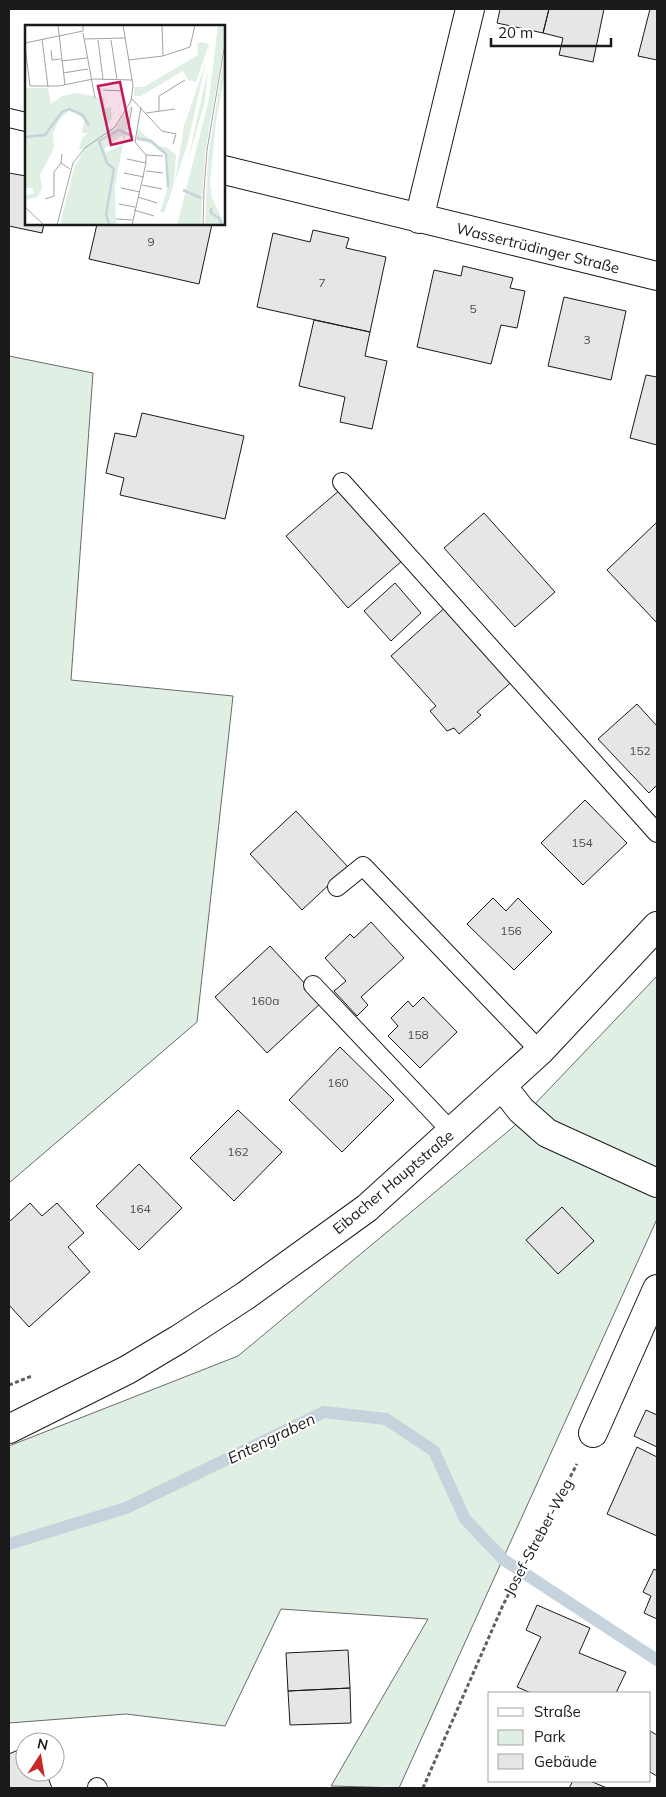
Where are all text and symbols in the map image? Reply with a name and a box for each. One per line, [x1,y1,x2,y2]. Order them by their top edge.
scale bar [491,15,611,47]
text: 20 m [498,23,533,42]
inset map [25,25,225,225]
street label: Wassertrüdinger Straße [454,219,622,277]
house number: 9 [147,234,155,249]
house number: 7 [318,275,326,290]
house number: 5 [469,301,477,316]
house number: 3 [583,332,591,347]
house number: 152 [629,743,651,758]
house number: 154 [571,835,593,850]
house number: 156 [500,923,522,938]
house number: 160a [251,993,279,1008]
house number: 158 [407,1027,429,1042]
house number: 160 [327,1075,349,1090]
street label: Eibacher Hauptstraße [329,1126,457,1238]
house number: 162 [227,1144,249,1159]
house number: 164 [129,1201,151,1216]
water label: Entengraben [224,1408,318,1468]
street label: Josef-Streber-Weg [499,1475,577,1599]
legend [488,1692,651,1782]
text: Straße [534,1702,581,1721]
text: Park [534,1727,566,1746]
north arrow [15,1732,65,1782]
text: N [36,1734,50,1754]
text: Gebäude [534,1752,597,1771]

